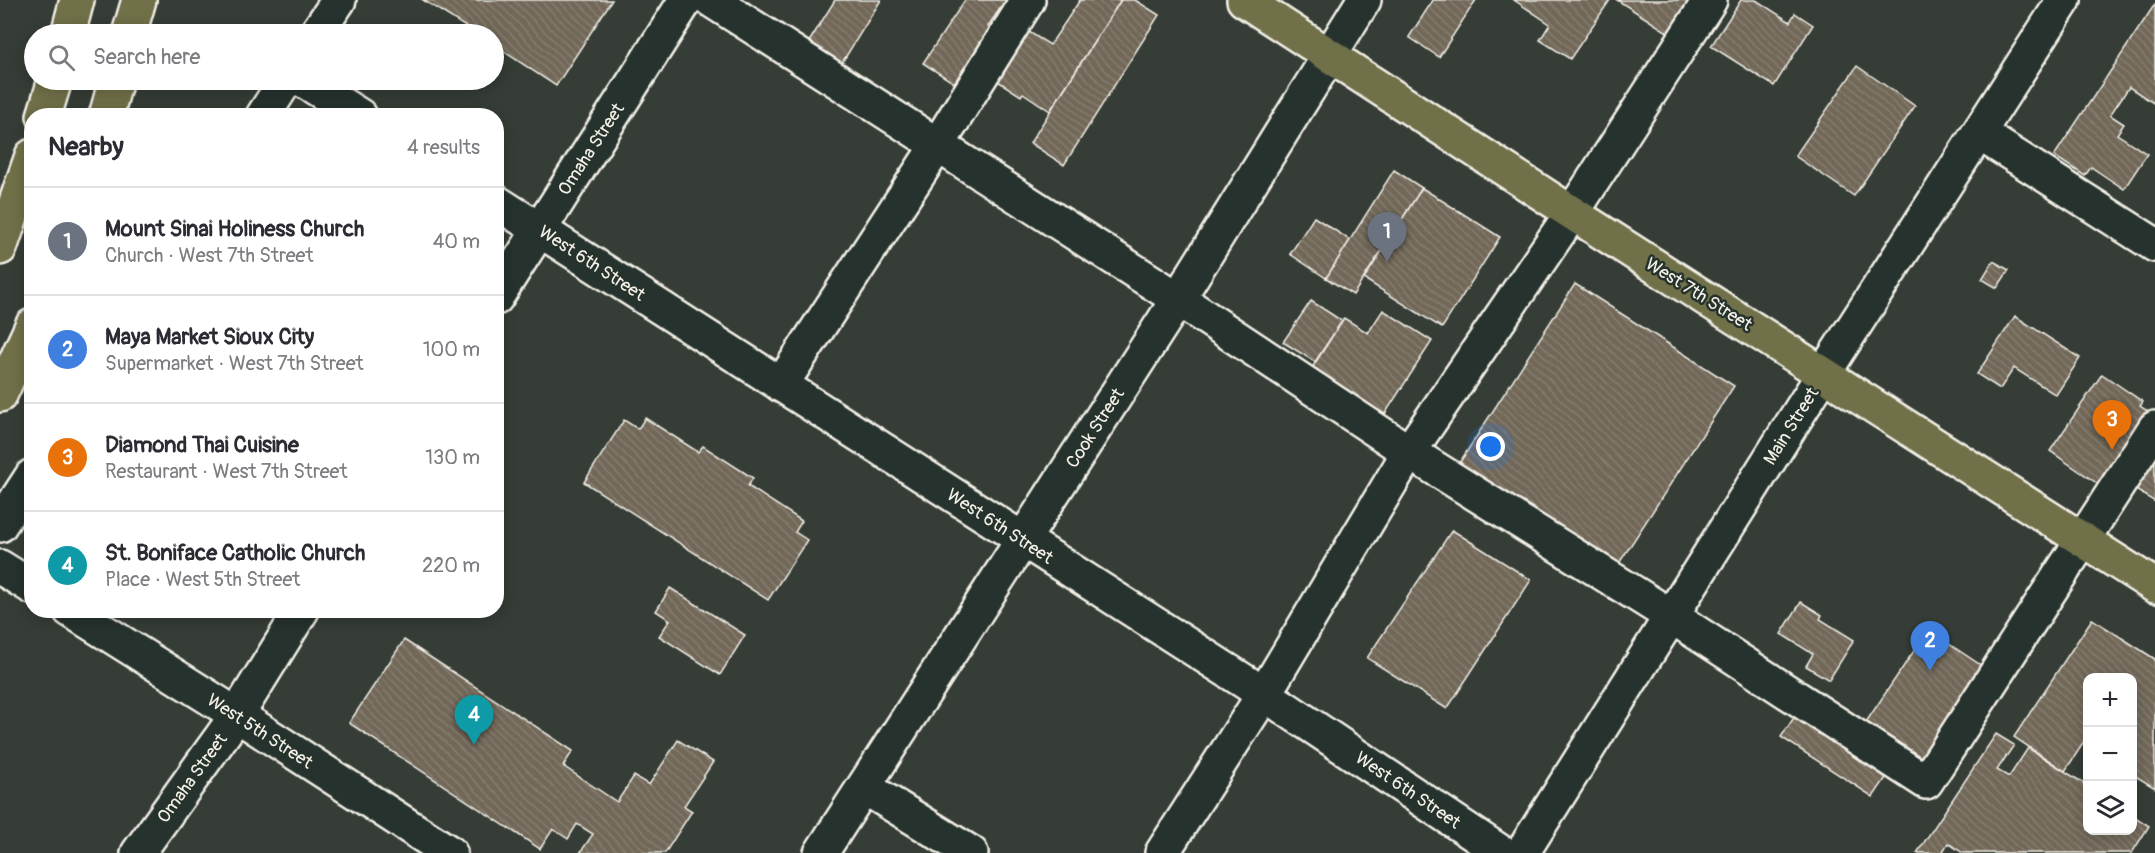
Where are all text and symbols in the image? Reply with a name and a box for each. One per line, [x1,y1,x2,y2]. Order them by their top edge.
search box [24,24,504,90]
icon: search [45,41,78,74]
text: Search here [93,43,200,71]
street label: Omaha Street [553,98,630,200]
text: Nearby [48,131,124,163]
text: 4 results [407,135,480,160]
pin: 1 [1368,212,1406,262]
text: Mount Sinai Holiness Church [105,215,364,243]
street label: West 6th Street [534,220,650,307]
text: 1 [64,229,71,254]
text: 40 m [433,229,480,254]
text: Church · West 7th Street [105,243,313,268]
street label: West 7th Street [1641,253,1757,337]
text: Maya Market Sioux City [105,323,314,351]
text: 2 [62,337,73,362]
text: 100 m [423,337,480,362]
text: Supermarket · West 7th Street [105,351,364,376]
street label: Cook Street [1061,383,1130,473]
street label: Main Street [1759,383,1825,469]
pin: 3 [2092,400,2132,450]
text: Diamond Thai Cuisine [105,431,299,459]
your location [1476,432,1505,461]
text: 3 [62,445,73,470]
text: 130 m [425,445,480,470]
text: Restaurant · West 7th Street [105,459,347,484]
street label: West 6th Street [942,483,1058,570]
text: St. Boniface Catholic Church [105,539,365,567]
text: 4 [62,553,73,578]
text: 220 m [422,553,480,578]
text: Place · West 5th Street [105,567,300,592]
pin: 2 [1910,622,1950,671]
map controls [2083,673,2137,835]
button: + [2083,673,2137,727]
street label: West 5th Street [202,689,318,775]
pin: 4 [454,696,494,745]
button: − [2083,727,2137,781]
street label: Omaha Street [152,728,233,828]
street label: West 6th Street [1351,747,1465,835]
button: layers [2083,781,2137,835]

